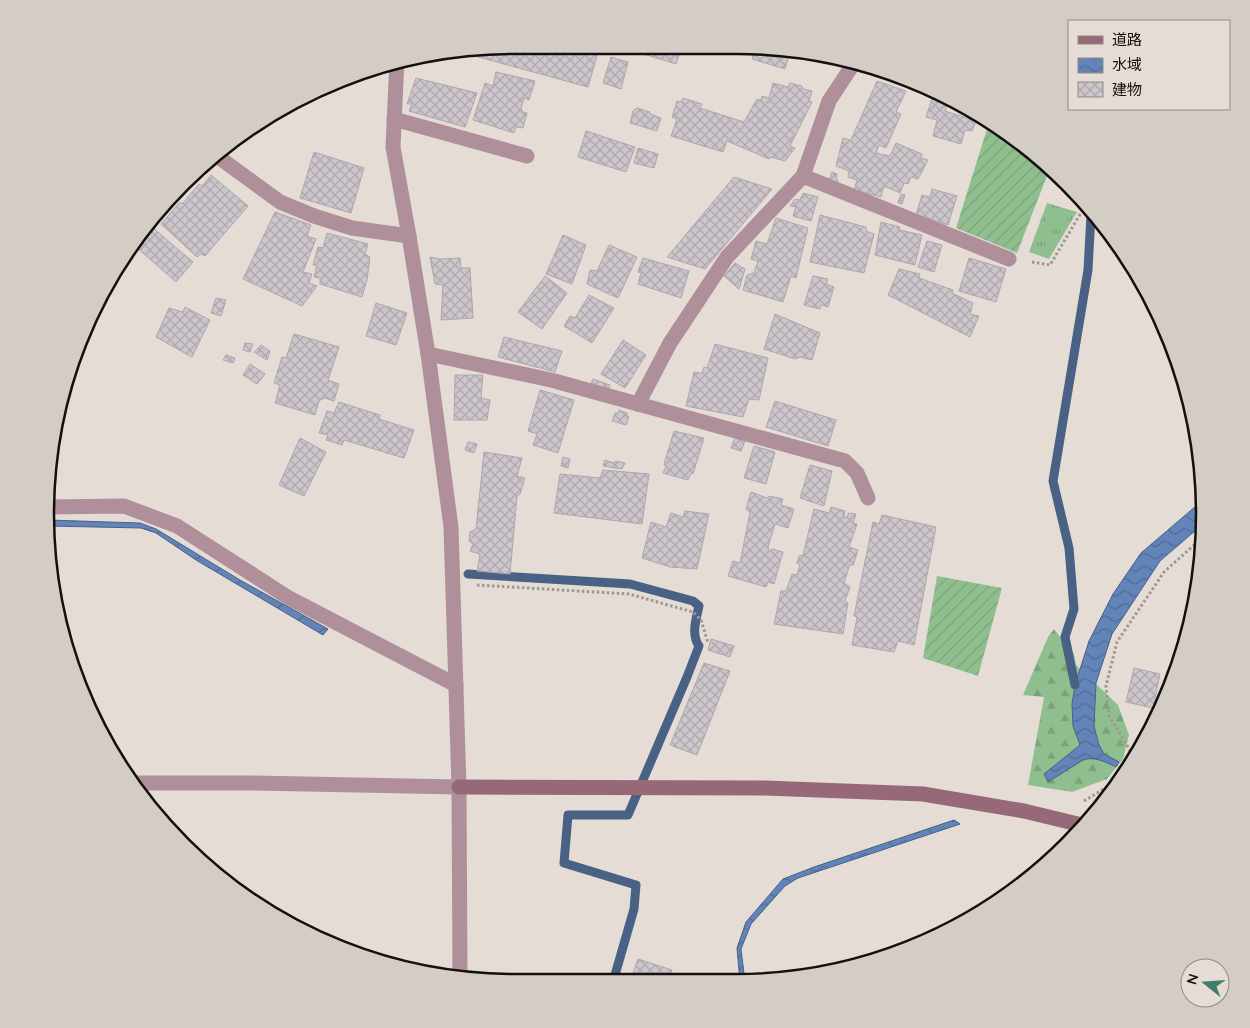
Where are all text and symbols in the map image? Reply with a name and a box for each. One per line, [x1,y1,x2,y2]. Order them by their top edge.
legend [1068,20,1230,110]
text: 道路 [1112,30,1142,49]
text: 水域 [1112,55,1142,74]
text: 建物 [1112,80,1142,99]
north arrow [1180,958,1230,1008]
text: N [1182,972,1203,987]

